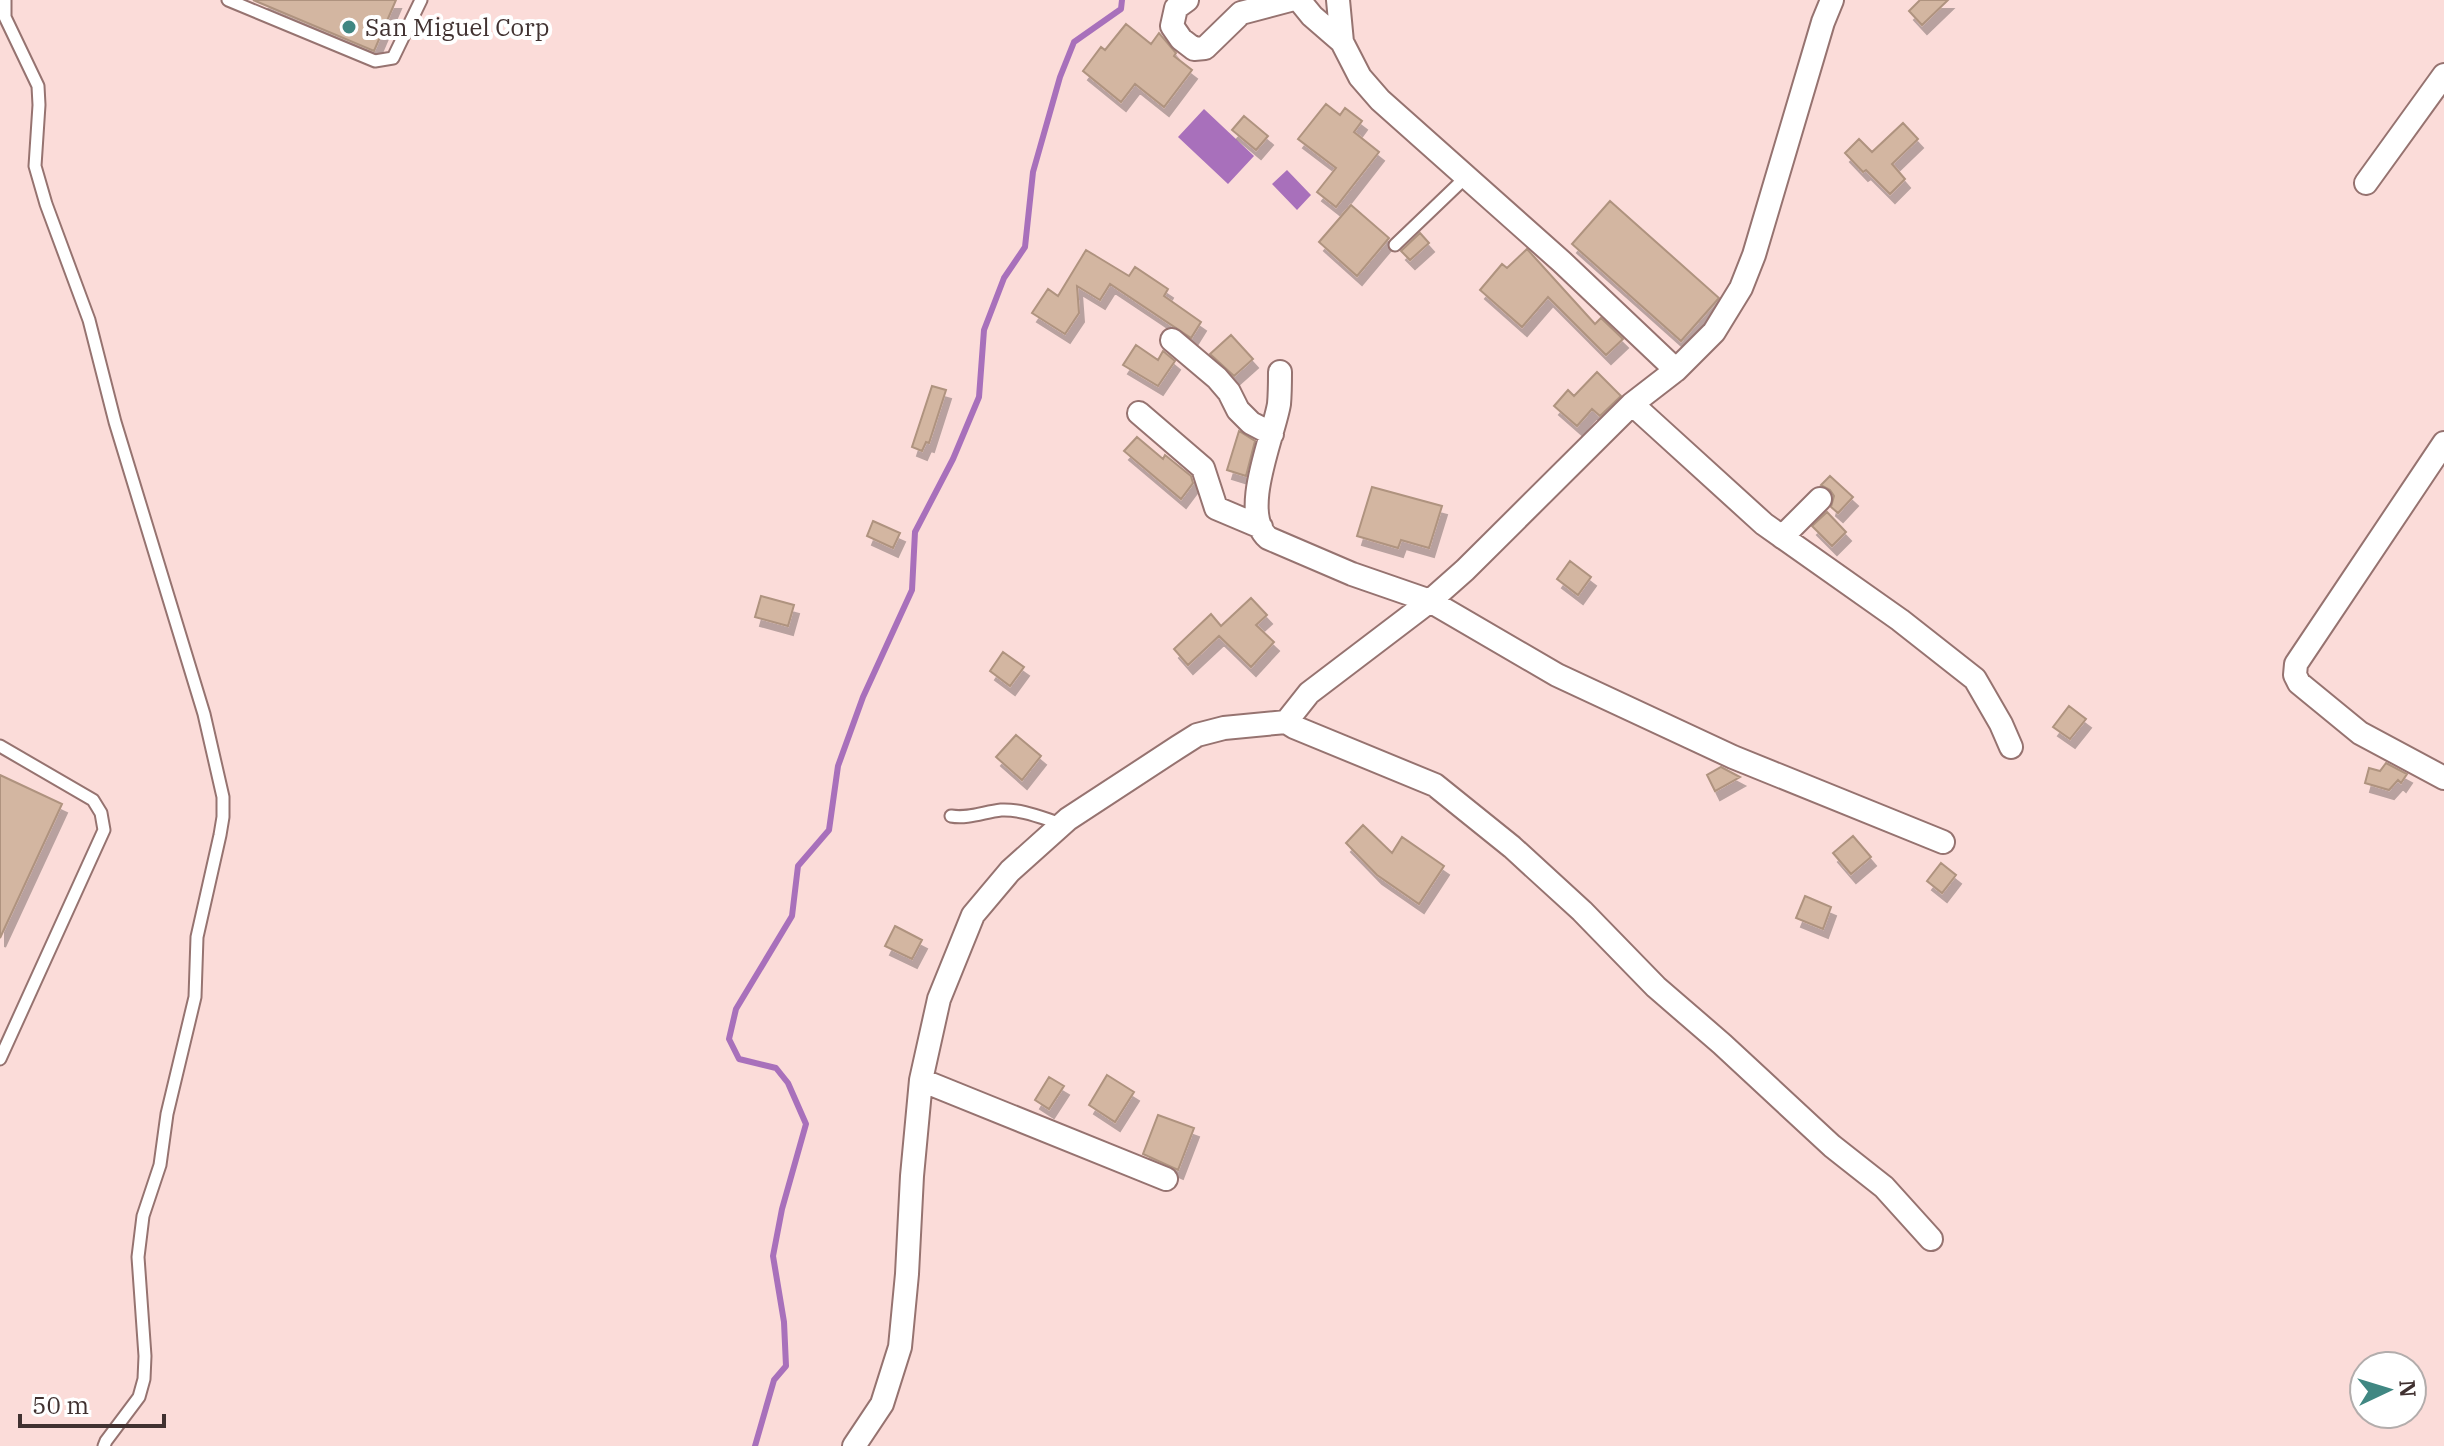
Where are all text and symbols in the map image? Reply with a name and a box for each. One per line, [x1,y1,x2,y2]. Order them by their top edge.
place label: San Miguel Corp [365,11,549,43]
marker: San Miguel Corp [340,18,358,36]
north arrow [2348,1350,2428,1430]
scale bar [20,1378,164,1428]
text: N [2393,1379,2424,1398]
text: 50 m [32,1389,89,1421]

